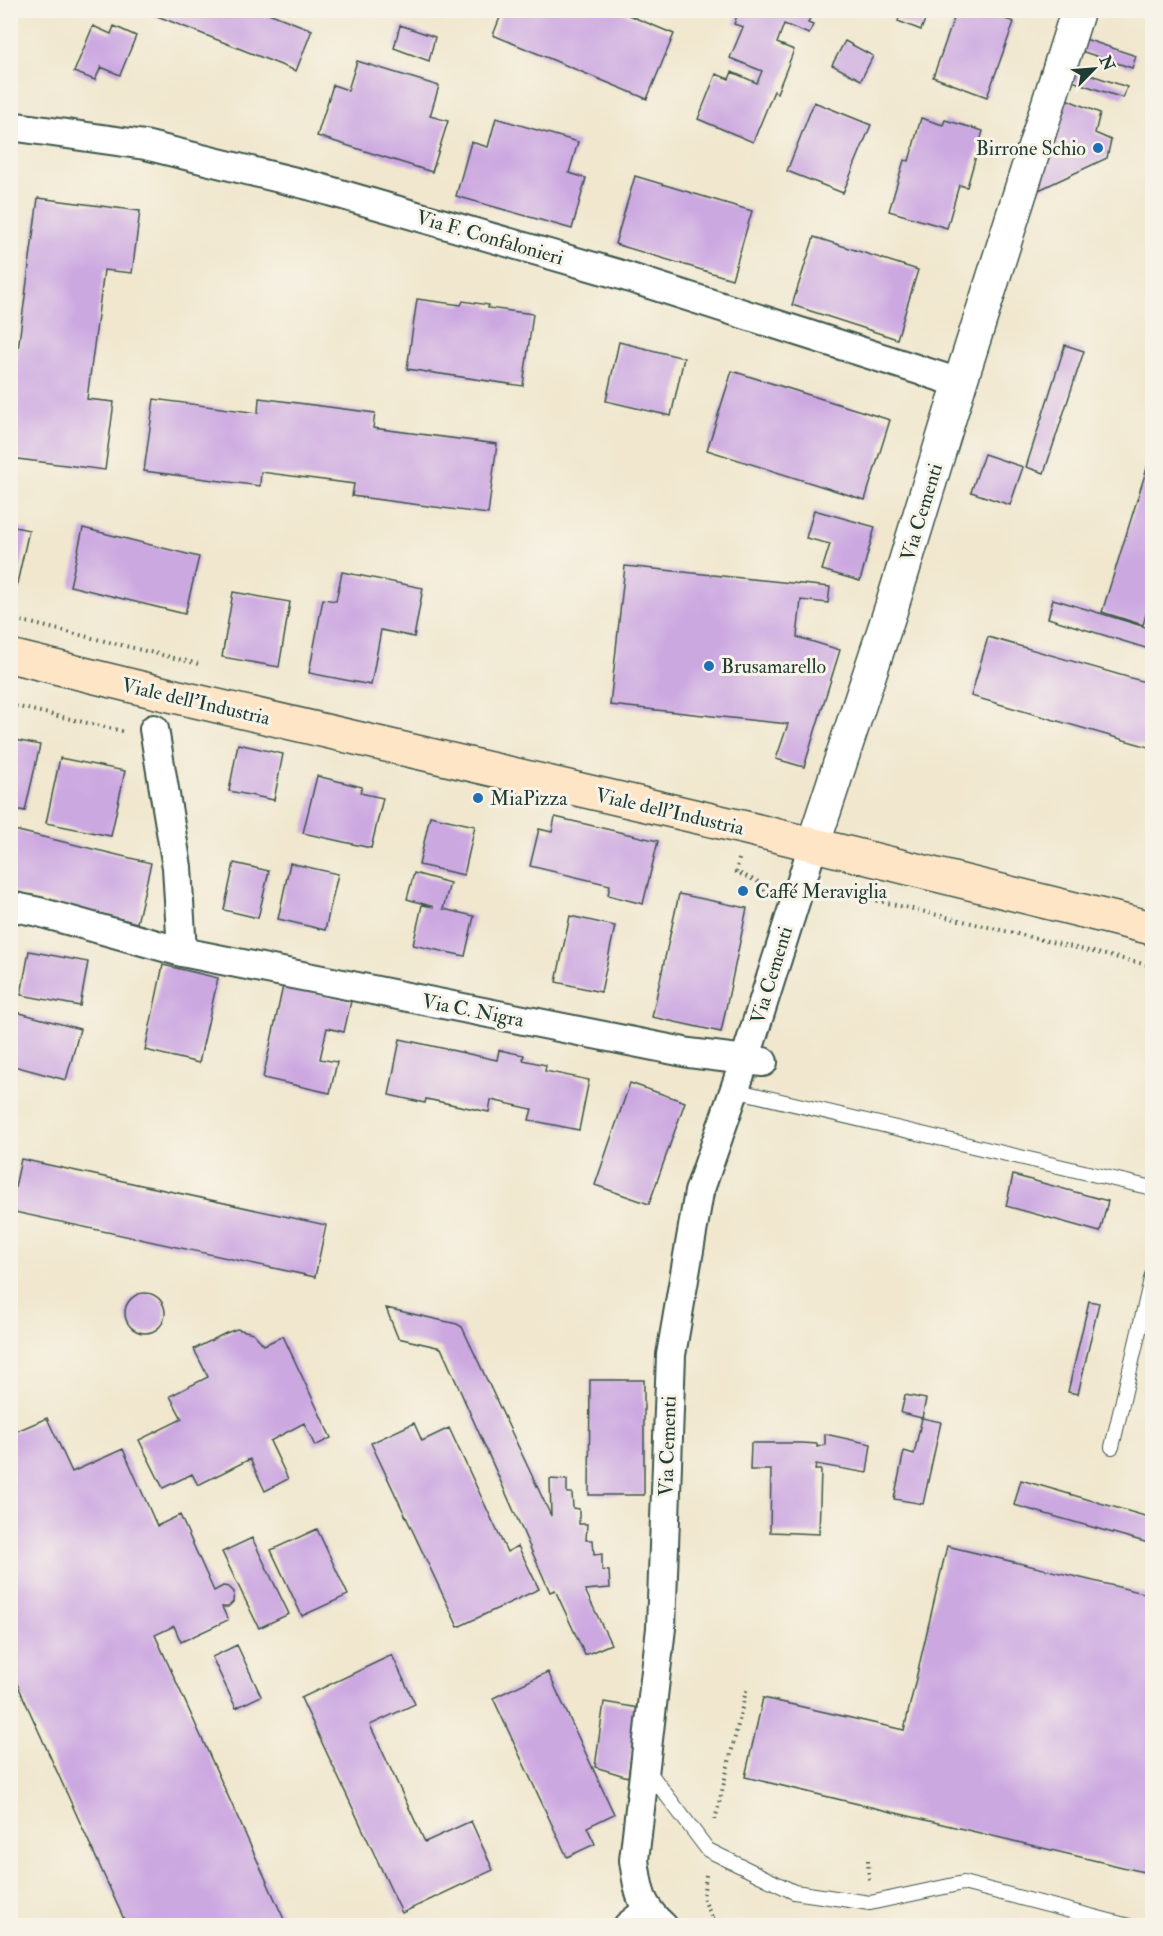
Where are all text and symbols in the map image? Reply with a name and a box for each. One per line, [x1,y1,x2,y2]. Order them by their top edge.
north arrow [1064,39,1124,99]
text: N [1094,51,1119,74]
place label: Birrone Schio [976,136,1086,161]
marker: Birrone Schio [1091,141,1105,155]
street label: Via F. Confalonieri [413,205,566,270]
street label: Via Cementi [895,460,948,564]
place label: Brusamarello [721,654,826,679]
marker: Brusamarello [702,659,716,673]
street label: Viale dell'Industria [119,672,273,731]
street label: Viale dell'Industria [593,782,747,841]
place label: MiaPizza [490,786,568,811]
marker: MiaPizza [471,791,485,805]
place label: Caffé Meraviglia [755,879,888,904]
marker: Caffé Meraviglia [736,884,750,898]
street label: Via Cementi [745,923,798,1027]
street label: Via C. Nigra [420,988,527,1033]
street label: Via Cementi [653,1395,682,1497]

